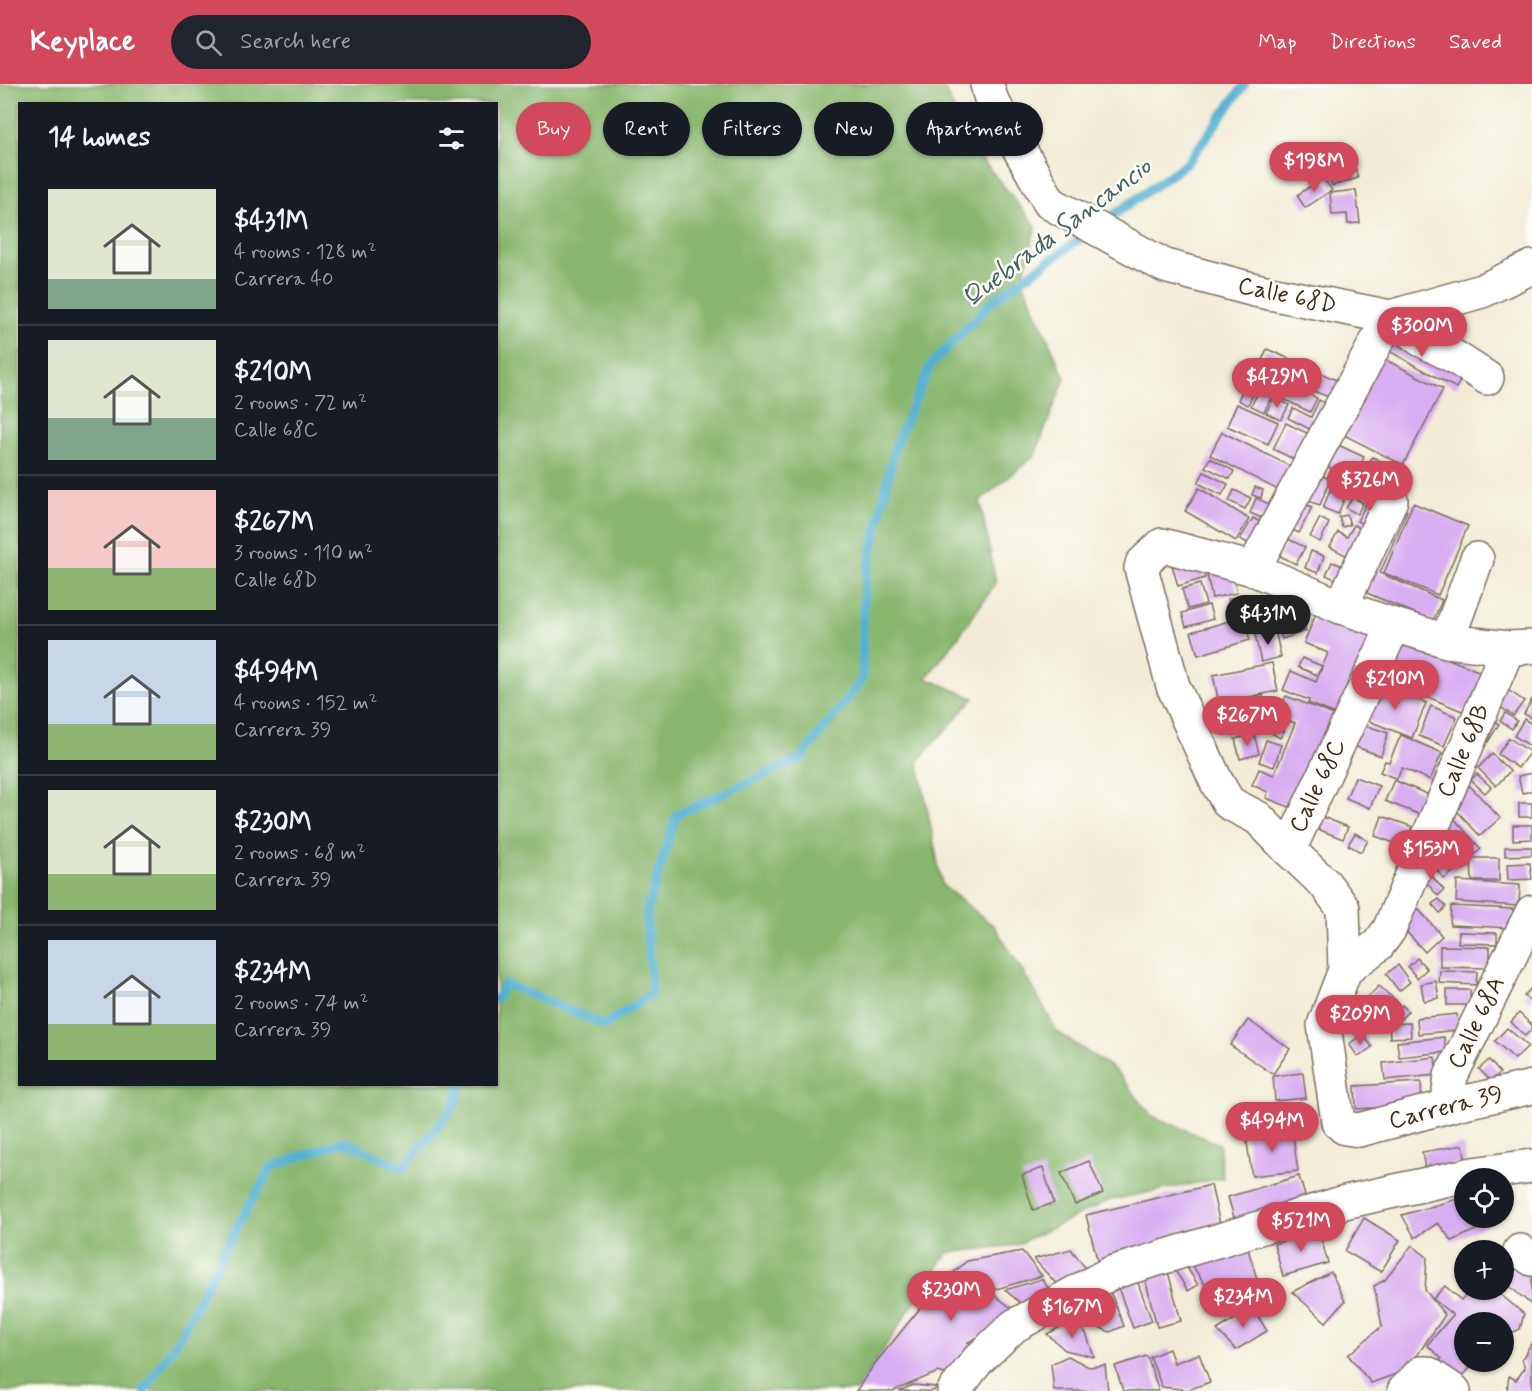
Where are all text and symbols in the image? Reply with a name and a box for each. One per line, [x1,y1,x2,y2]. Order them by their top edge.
search box [171,15,591,69]
text: Keyplace [30,24,135,61]
icon: search [192,26,225,59]
text: Search here [240,28,351,56]
text: Map [1258,28,1297,56]
text: Directions [1330,28,1416,56]
text: Saved [1449,28,1502,56]
chip: Buy [516,102,591,156]
chip: Rent [603,102,690,156]
chip: Filters [702,102,802,156]
chip: New [814,102,894,156]
chip: Apartment [906,102,1043,156]
text: 14 homes [48,121,150,155]
icon: filters [435,122,468,155]
pin: $198M [1272,142,1356,193]
text: $198M [1284,148,1344,175]
water label: Quebrada Sancancio [955,150,1160,315]
text: $431M [234,205,308,239]
icon: home [96,213,168,285]
text: 4 rooms · 128 m² [234,239,376,266]
text: Carrera 40 [234,266,333,293]
street label: Calle 68D [1235,270,1339,322]
pin: $300M [1380,307,1464,358]
text: $300M [1391,313,1453,340]
text: $210M [234,356,312,390]
pin: $429M [1235,358,1319,409]
icon: home [96,364,168,436]
text: $429M [1246,364,1308,391]
text: 2 rooms · 72 m² [234,390,367,417]
text: Calle 68C [234,417,318,444]
pin: $326M [1328,461,1412,512]
text: $326M [1341,467,1399,494]
text: $267M [234,506,314,540]
icon: home [96,514,168,586]
text: 3 rooms · 110 m² [234,540,373,567]
text: Calle 68D [234,567,317,594]
pin: $431M [1226,595,1310,646]
text: $431M [1239,601,1297,628]
text: $494M [234,656,318,690]
pin: $210M [1353,660,1437,711]
icon: home [96,664,168,736]
text: $210M [1365,666,1425,693]
text: 4 rooms · 152 m² [234,690,377,717]
pin: $267M [1205,696,1289,747]
street label: Calle 68B [1430,700,1498,802]
text: $267M [1216,702,1278,729]
text: Carrera 39 [234,717,331,744]
street label: Calle 68C [1283,734,1353,838]
text: $230M [234,806,311,840]
icon: home [96,814,168,886]
pin: $153M [1389,830,1473,881]
text: $153M [1402,836,1460,863]
text: 2 rooms · 68 m² [234,840,365,867]
text: Carrera 39 [234,867,331,894]
text: $234M [234,956,311,990]
icon: home [96,964,168,1036]
street label: Calle 68A [1441,972,1513,1074]
text: 2 rooms · 74 m² [234,990,368,1017]
pin: $209M [1318,995,1402,1046]
text: $209M [1329,1001,1391,1028]
text: Carrera 39 [234,1017,331,1044]
street label: Carrera 39 [1386,1079,1506,1137]
pin: $494M [1230,1102,1314,1153]
text: $494M [1240,1108,1304,1135]
map controls [1454,1168,1514,1372]
button: locate [1454,1168,1514,1228]
pin: $521M [1259,1202,1343,1253]
text: $521M [1271,1208,1331,1235]
button: + [1454,1240,1514,1300]
pin: $230M [909,1271,993,1322]
text: $230M [921,1277,981,1304]
pin: $234M [1201,1278,1285,1329]
text: $234M [1213,1284,1273,1311]
pin: $167M [1030,1288,1114,1339]
text: $167M [1042,1294,1102,1321]
button: − [1454,1312,1514,1372]

